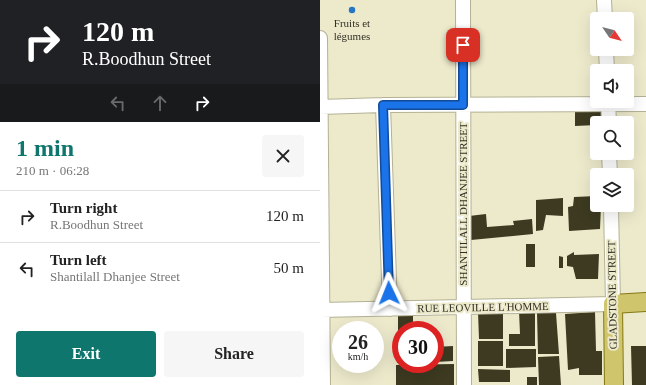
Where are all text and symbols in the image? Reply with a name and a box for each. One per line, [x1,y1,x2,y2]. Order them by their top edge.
marker: Fruits et légumes [347,5,357,15]
north arrow [590,12,634,56]
map controls [590,12,634,212]
icon: right [16,16,68,68]
text: 120 m [82,16,154,47]
place label: Fruits et légumes [334,17,370,42]
pin [446,28,480,62]
icon: arrive [452,34,474,56]
text: R.Boodhun Street [82,49,211,69]
button: sound [590,64,634,108]
icon: left [107,92,129,114]
icon: ahead [149,92,171,114]
icon: right [191,92,213,114]
button: search [590,116,634,160]
street label: SHANTILALL DHANJEE STREET [457,122,469,286]
text: 1 min [16,135,74,161]
button: close [262,135,304,177]
text: 210 m · 06:28 [16,163,89,178]
button: layers [590,168,634,212]
text: Turn right [50,200,117,216]
icon: right [16,206,38,228]
text: 120 m [266,208,304,224]
text: R.Boodhun Street [50,217,143,232]
street label: GLADSTONE STREET [605,240,619,350]
text: Turn left [50,252,107,268]
icon: left [16,258,38,280]
text: 50 m [274,260,304,276]
text: Shantilall Dhanjee Street [50,269,180,284]
position arrow [368,272,410,314]
street label: RUE LEOVILLE L'HOMME [417,300,549,314]
speed limit sign: 30 [392,321,444,373]
button: Exit [16,331,156,377]
button: Share [164,331,304,377]
text: 26 [348,331,368,353]
text: km/h [348,351,368,362]

